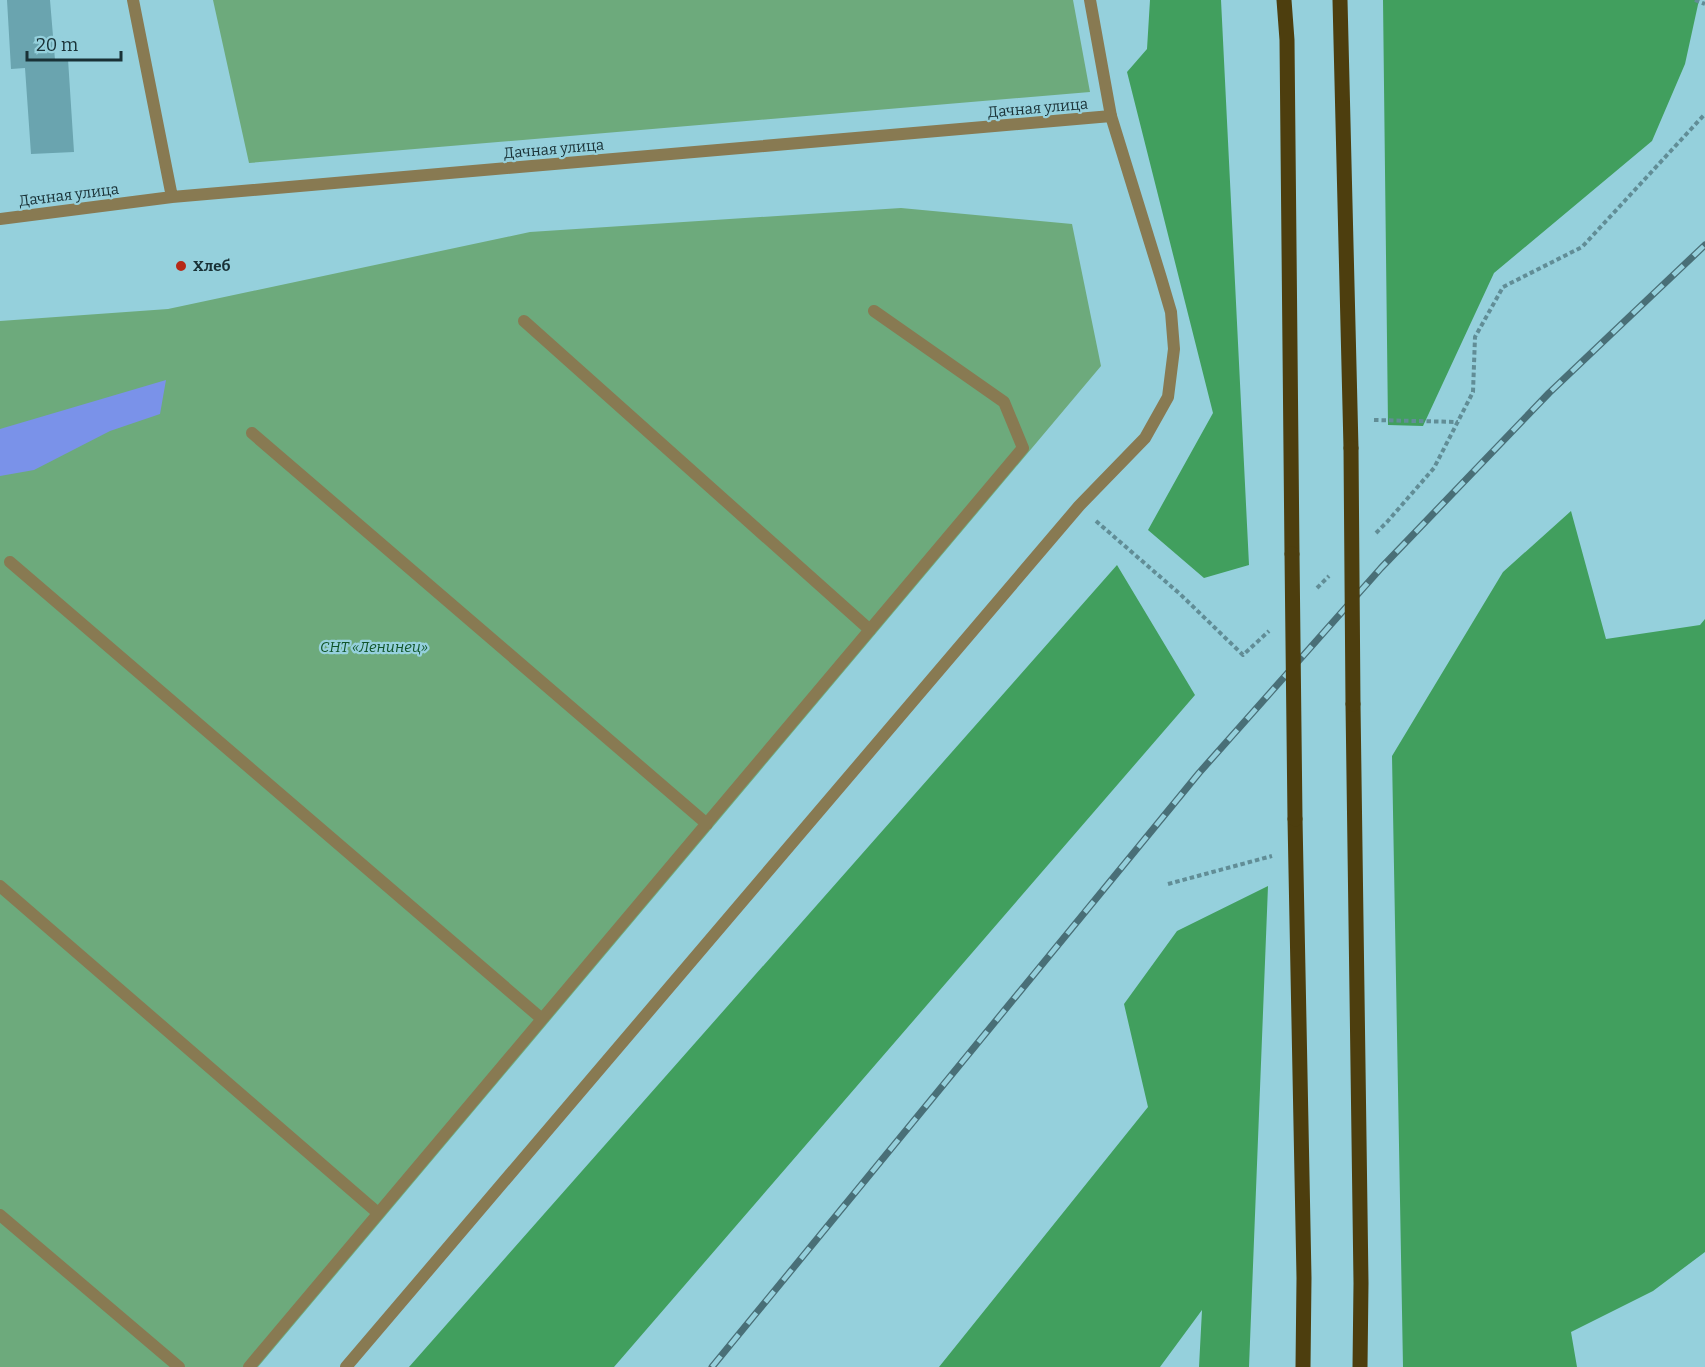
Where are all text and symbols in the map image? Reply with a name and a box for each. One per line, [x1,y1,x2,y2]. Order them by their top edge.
scale bar [27,24,122,62]
text: 20 m [36,34,78,56]
street label: Дачная улица [987,95,1089,121]
street label: Дачная улица [503,136,605,162]
street label: Дачная улица [18,180,120,210]
place label: Хлеб [193,257,230,275]
marker: Хлеб [174,259,188,273]
park label: СНТ «Ленинец» [320,638,428,656]

